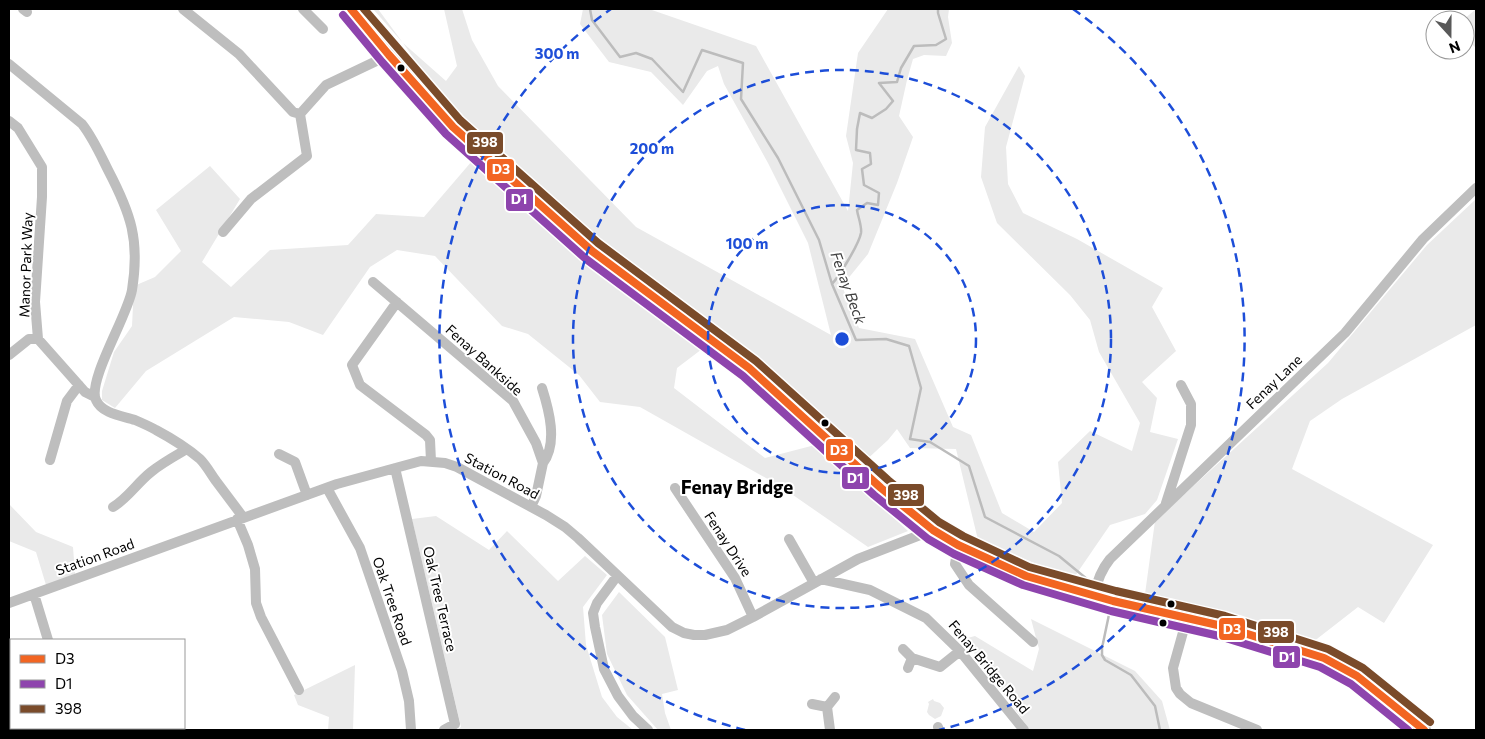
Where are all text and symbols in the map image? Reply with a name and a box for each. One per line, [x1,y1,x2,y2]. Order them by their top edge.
north arrow [1425,10,1475,60]
text: N [1447,38,1463,57]
text: 300 m [535,44,579,62]
unlabelled marker [396,63,406,73]
line badge: 398 [466,131,504,155]
text: 398 [472,133,498,150]
text: 200 m [630,139,674,157]
line badge: D3 [486,158,515,182]
text: D3 [492,160,510,177]
line badge: D1 [505,188,534,212]
text: D1 [511,190,527,207]
street label: Manor Park Way [15,212,36,318]
text: 100 m [726,234,768,252]
water label: Fenay Beck [827,249,871,327]
street label: Fenay Bankside [442,321,526,399]
centre of rings [833,330,851,348]
street label: Fenay Lane [1242,351,1305,412]
unlabelled marker [820,418,830,428]
line badge: D3 [825,438,854,462]
text: D3 [830,441,848,458]
street label: Station Road [462,449,543,502]
line badge: D1 [841,466,870,490]
text: D1 [847,469,863,486]
district label: Fenay Bridge [681,475,793,498]
line badge: 398 [887,483,925,507]
text: 398 [893,486,919,503]
street label: Fenay Drive [701,508,756,579]
street label: Station Road [53,534,136,579]
street label: Oak Tree Terrace [420,545,461,653]
street label: Oak Tree Road [369,554,416,647]
unlabelled marker [1166,599,1176,609]
street label: Fenay Bridge Road [945,616,1033,717]
line badge: D3 [1218,617,1246,641]
unlabelled marker [1158,618,1168,628]
text: D3 [1223,620,1241,637]
line badge: 398 [1257,620,1295,644]
text: 398 [1263,623,1289,640]
legend [10,639,185,729]
line badge: D1 [1272,645,1301,669]
text: D1 [1279,648,1295,665]
text: D3 [55,649,75,667]
text: D1 [55,674,72,692]
text: 398 [55,699,82,717]

